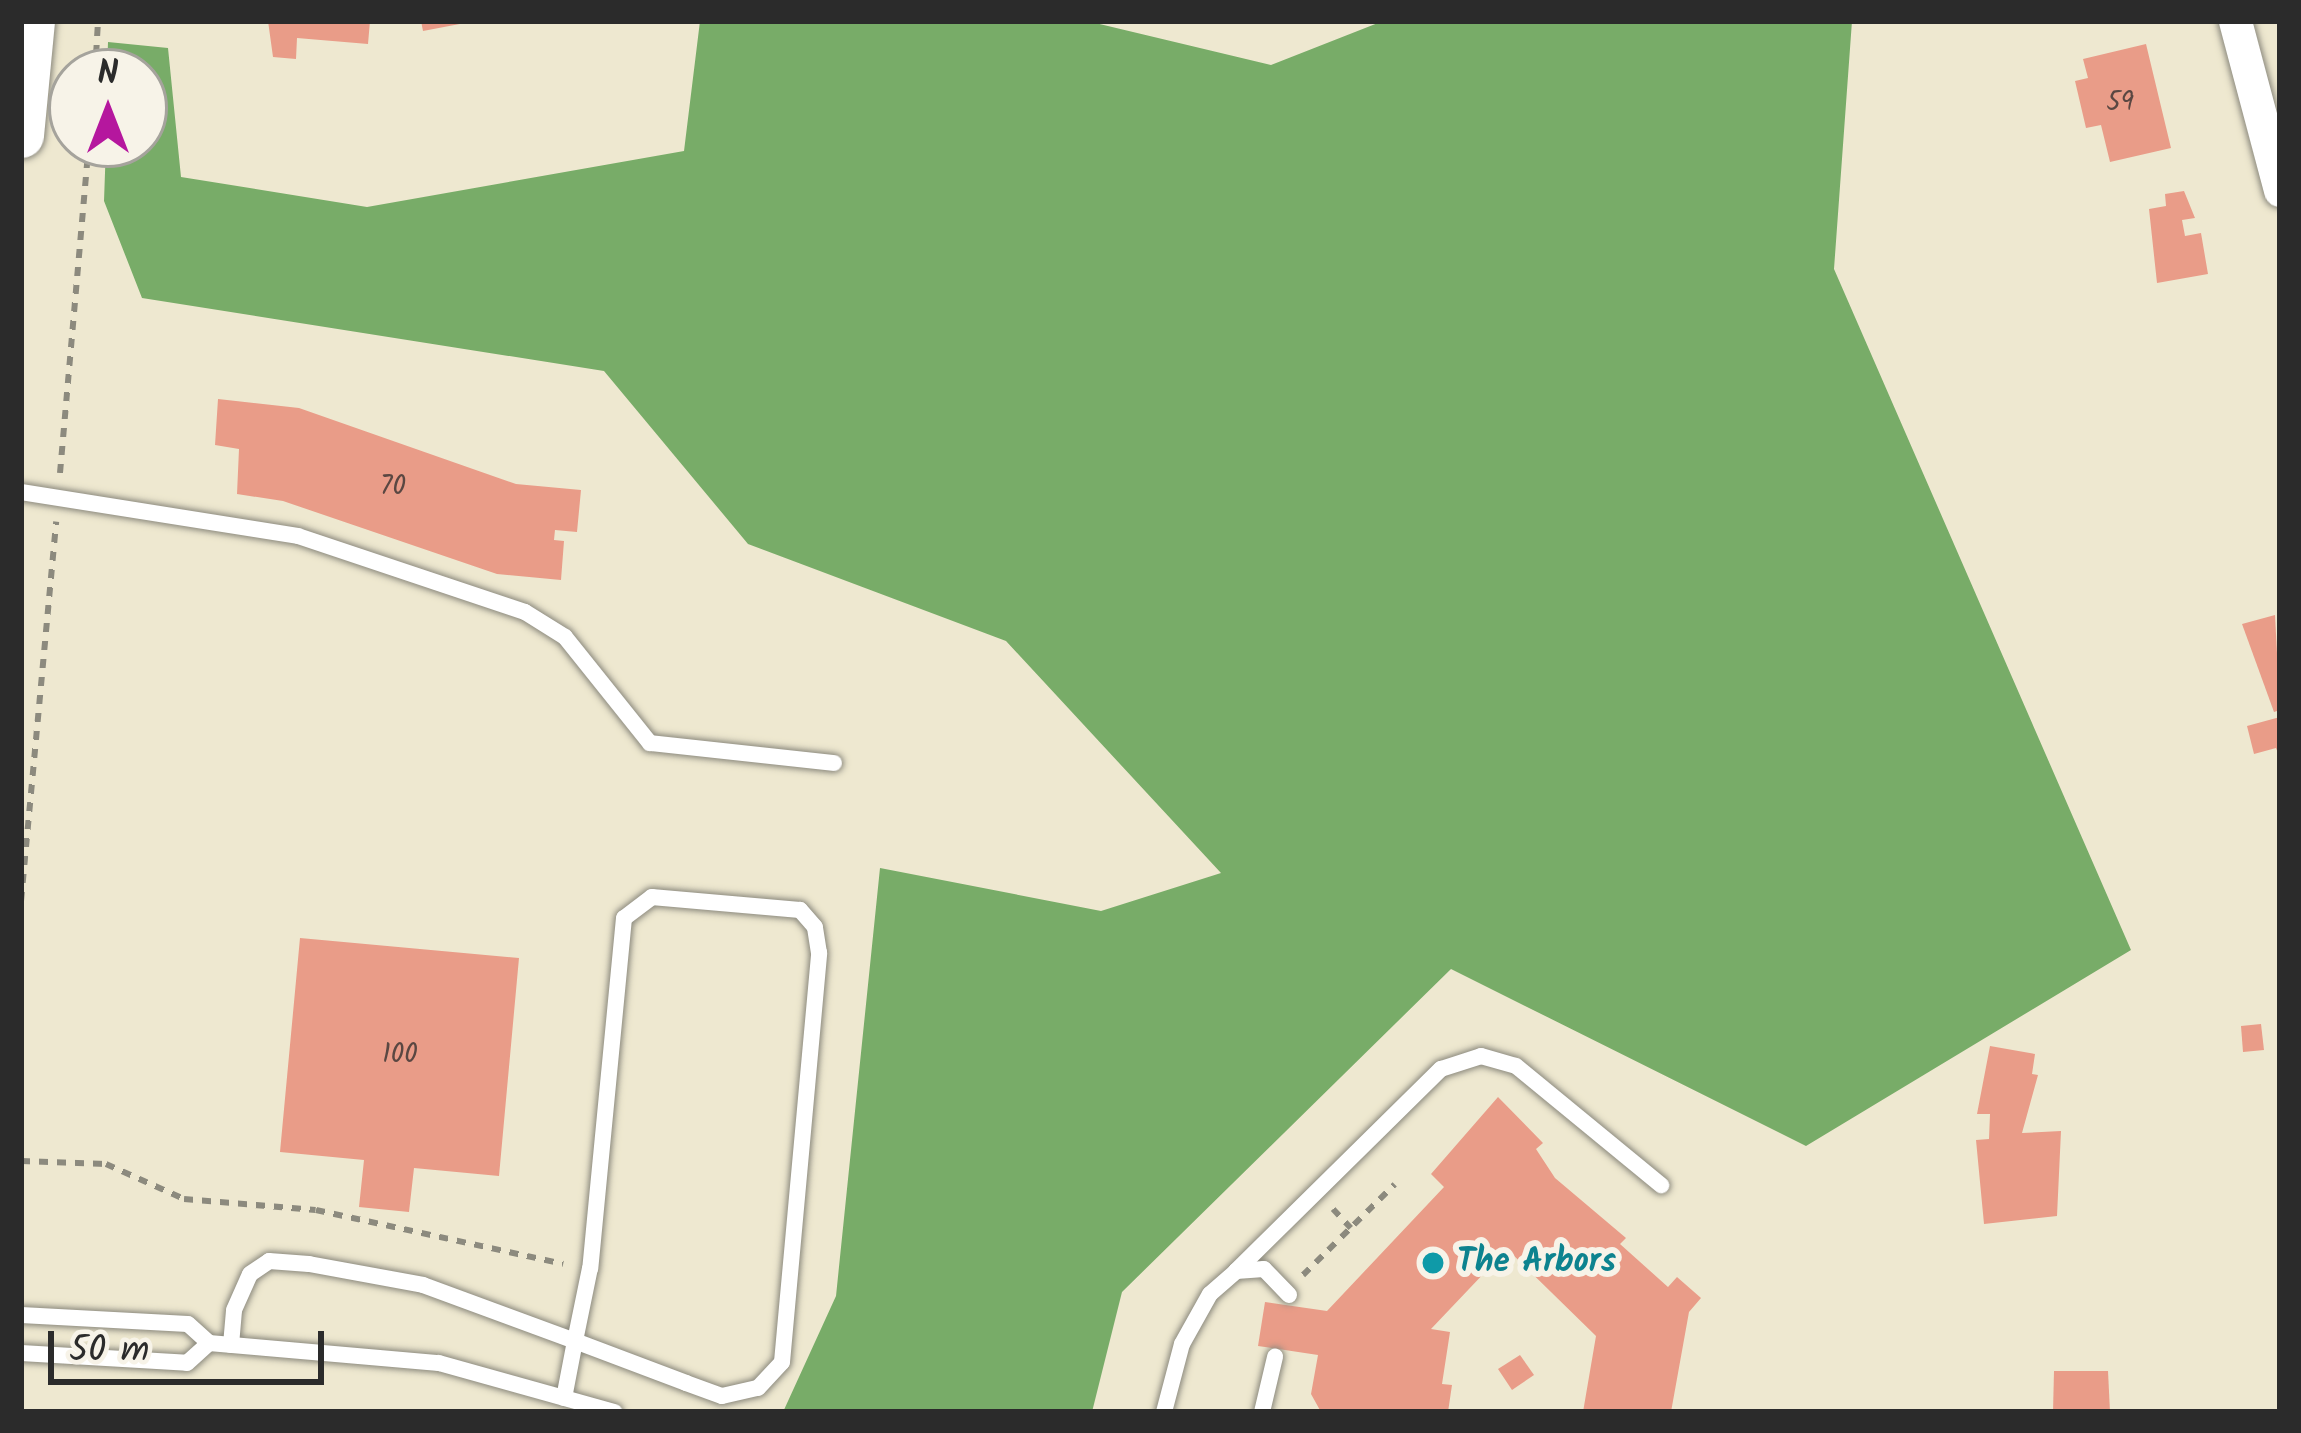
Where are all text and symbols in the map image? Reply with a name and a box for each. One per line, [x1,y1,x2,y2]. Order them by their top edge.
north arrow [48,48,168,168]
text: N [98,48,118,101]
house number: 59 [2106,87,2134,119]
house number: 70 [380,471,406,503]
house number: 100 [382,1039,418,1071]
place label: The Arbors [1457,1243,1616,1283]
marker: The Arbors [1420,1250,1446,1276]
scale bar [54,1307,330,1381]
text: 50 m [69,1323,149,1380]

